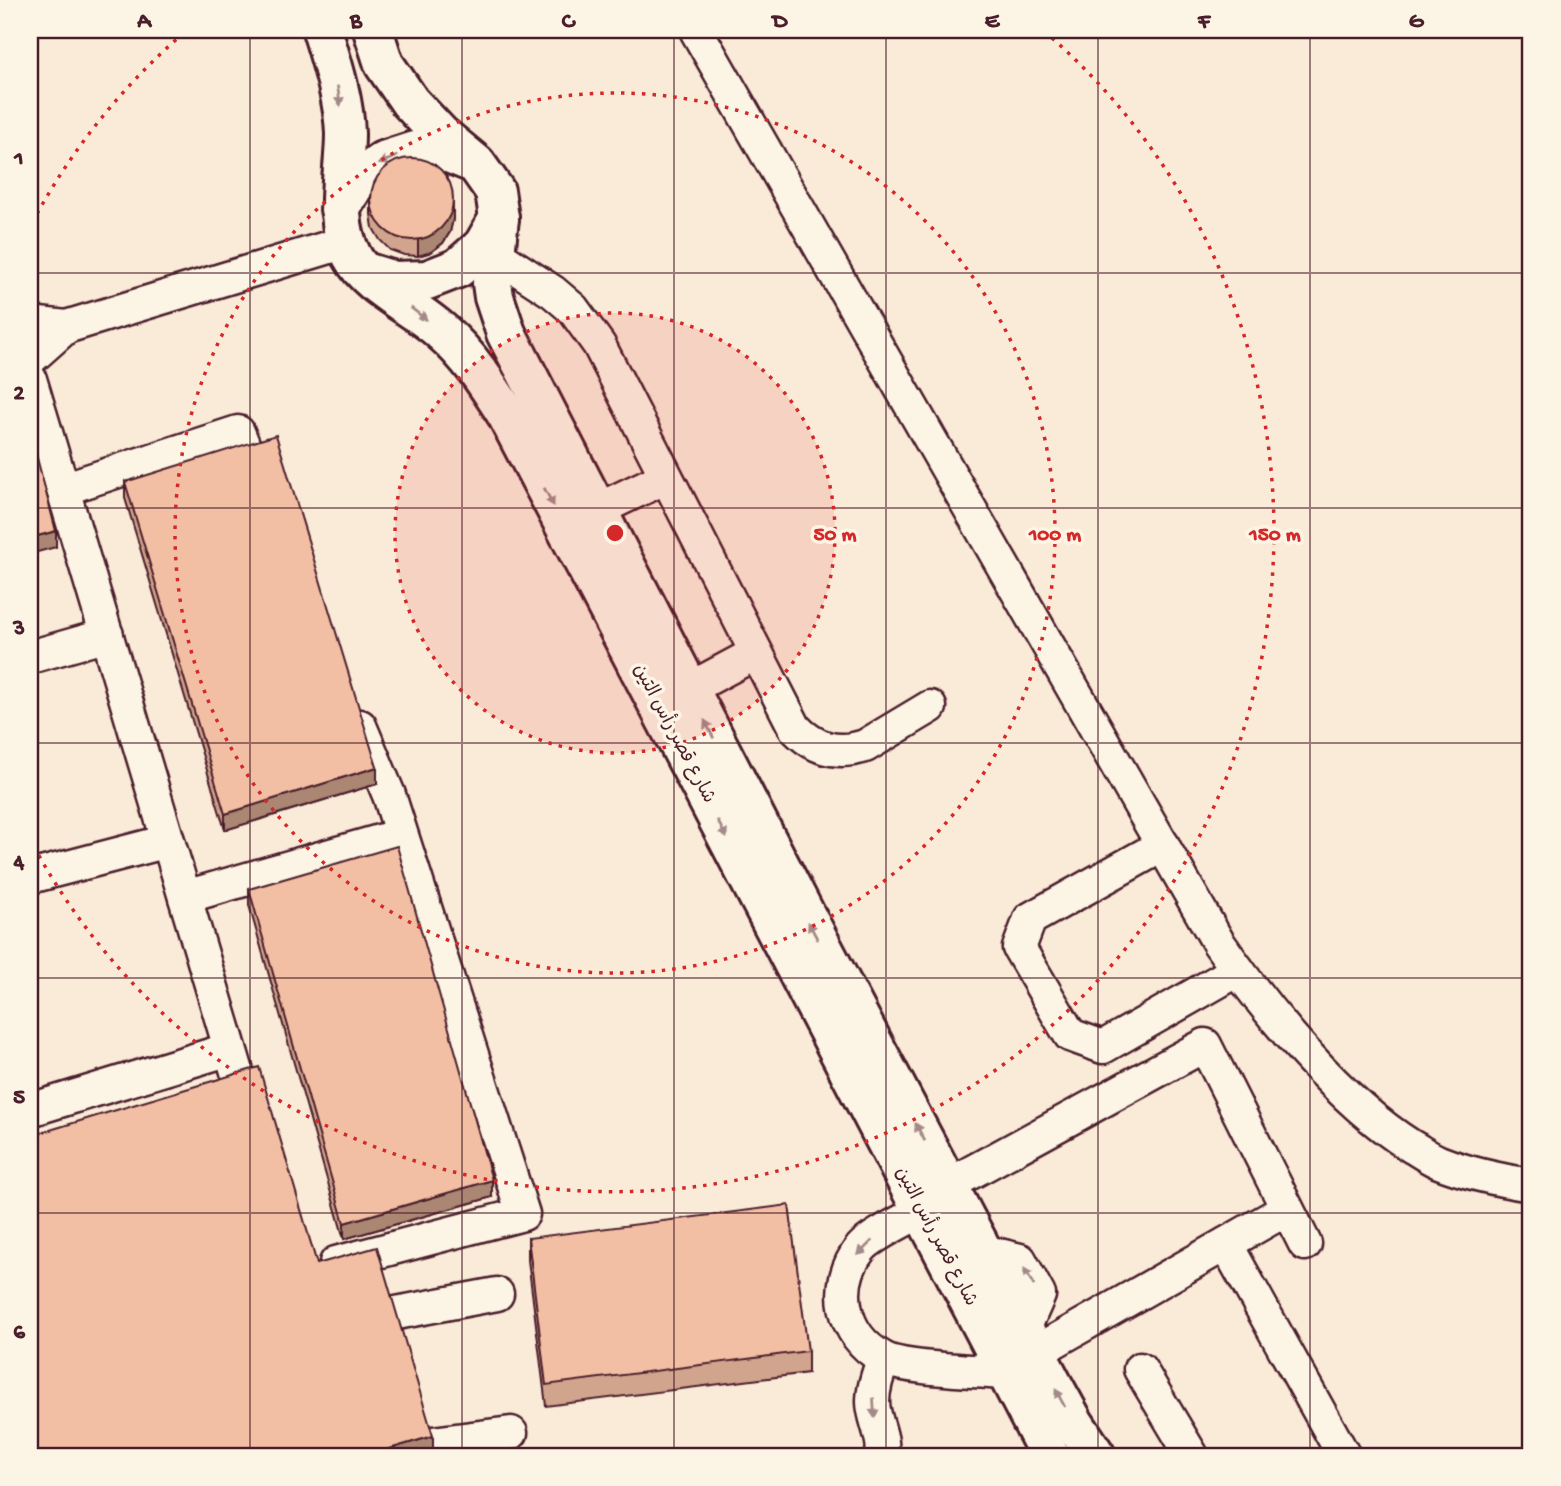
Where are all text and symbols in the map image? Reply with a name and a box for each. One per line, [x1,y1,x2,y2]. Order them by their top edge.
text: A [136,9,152,36]
text: B [349,9,363,36]
text: C [562,9,577,36]
text: D [771,9,789,36]
text: E [985,9,1001,36]
text: F [1197,9,1212,36]
text: G [1409,9,1425,36]
one-way arrow [334,85,345,107]
text: 1 [13,146,24,173]
one-way arrow [378,154,398,166]
one-way arrow [410,307,428,321]
text: 2 [13,381,25,408]
one-way arrow [544,487,555,507]
centre of rings [603,521,627,545]
text: 50 m [814,524,857,549]
text: 100 m [1028,524,1081,549]
text: 150 m [1248,524,1301,549]
text: 3 [12,616,25,643]
street label: شارع قصر رأس التين [627,659,721,808]
one-way arrow [704,719,715,739]
one-way arrow [717,819,728,839]
text: 4 [13,850,25,877]
one-way arrow [808,921,819,941]
text: 5 [13,1085,25,1112]
one-way arrow [914,1122,925,1142]
street label: شارع قصر رأس التين [889,1162,983,1311]
one-way arrow [856,1240,873,1257]
one-way arrow [1023,1268,1035,1287]
text: 6 [13,1320,26,1347]
one-way arrow [1055,1388,1066,1408]
one-way arrow [868,1397,879,1419]

